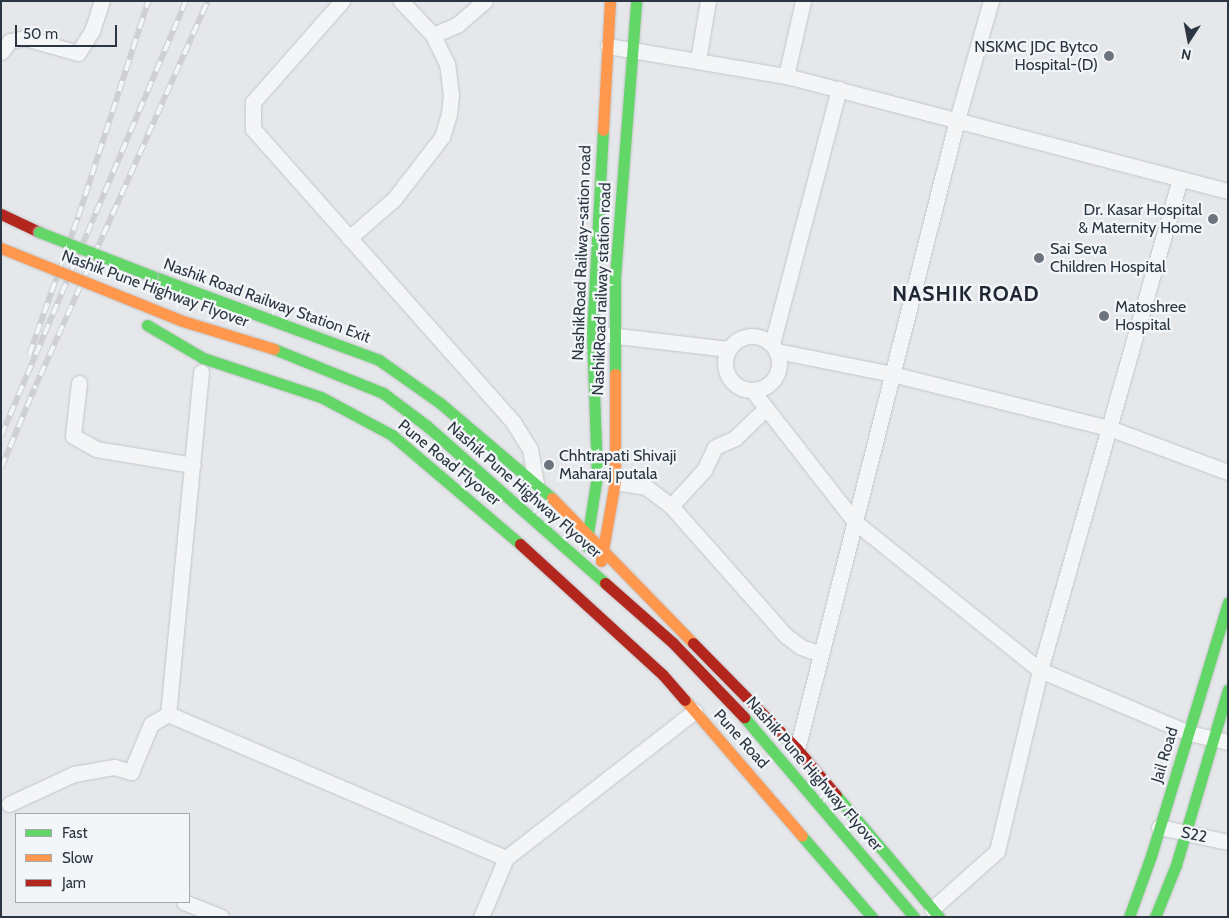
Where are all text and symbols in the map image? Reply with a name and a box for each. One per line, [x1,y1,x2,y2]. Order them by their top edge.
scale bar [18,15,120,47]
north arrow [1164,15,1214,65]
text: 50 m [23,25,58,43]
place label: NSKMC JDC Bytco Hospital-(D) [974,37,1098,75]
text: N [1180,45,1193,65]
marker: NSKMC JDC Bytco Hospital-(D) [1102,49,1116,63]
street label: NashikRoad Railway-sation road [569,145,595,361]
street label: NashikRoad railway station road [589,182,615,396]
place label: Dr. Kasar Hospital & Maternity Home [1078,200,1202,238]
marker: Dr. Kasar Hospital & Maternity Home [1206,212,1220,226]
place label: Sai Seva Children Hospital [1050,239,1166,277]
street label: Nashik Pune Highway Flyover [59,246,251,332]
marker: Sai Seva Children Hospital [1032,251,1046,265]
street label: Nashik Road Railway Station Exit [161,255,373,347]
district label: NASHIK ROAD [891,281,1041,307]
place label: Matoshree Hospital [1115,297,1186,335]
marker: Matoshree Hospital [1097,309,1111,323]
street label: Pune Road Flyover [394,416,504,510]
street label: Nashik Pune Highway Flyover [443,418,605,562]
place label: Chhtrapati Shivaji Maharaj putala [559,446,676,484]
marker: Chhtrapati Shivaji Maharaj putala [543,459,555,471]
street label: Nashik Pune Highway Flyover [742,693,886,855]
street label: Pune Road [709,705,773,773]
street label: Jail Road [1147,725,1183,785]
legend [15,813,190,903]
street label: S22 [1179,823,1209,847]
text: Fast [62,824,87,842]
text: Slow [62,849,93,867]
text: Jam [62,874,86,892]

